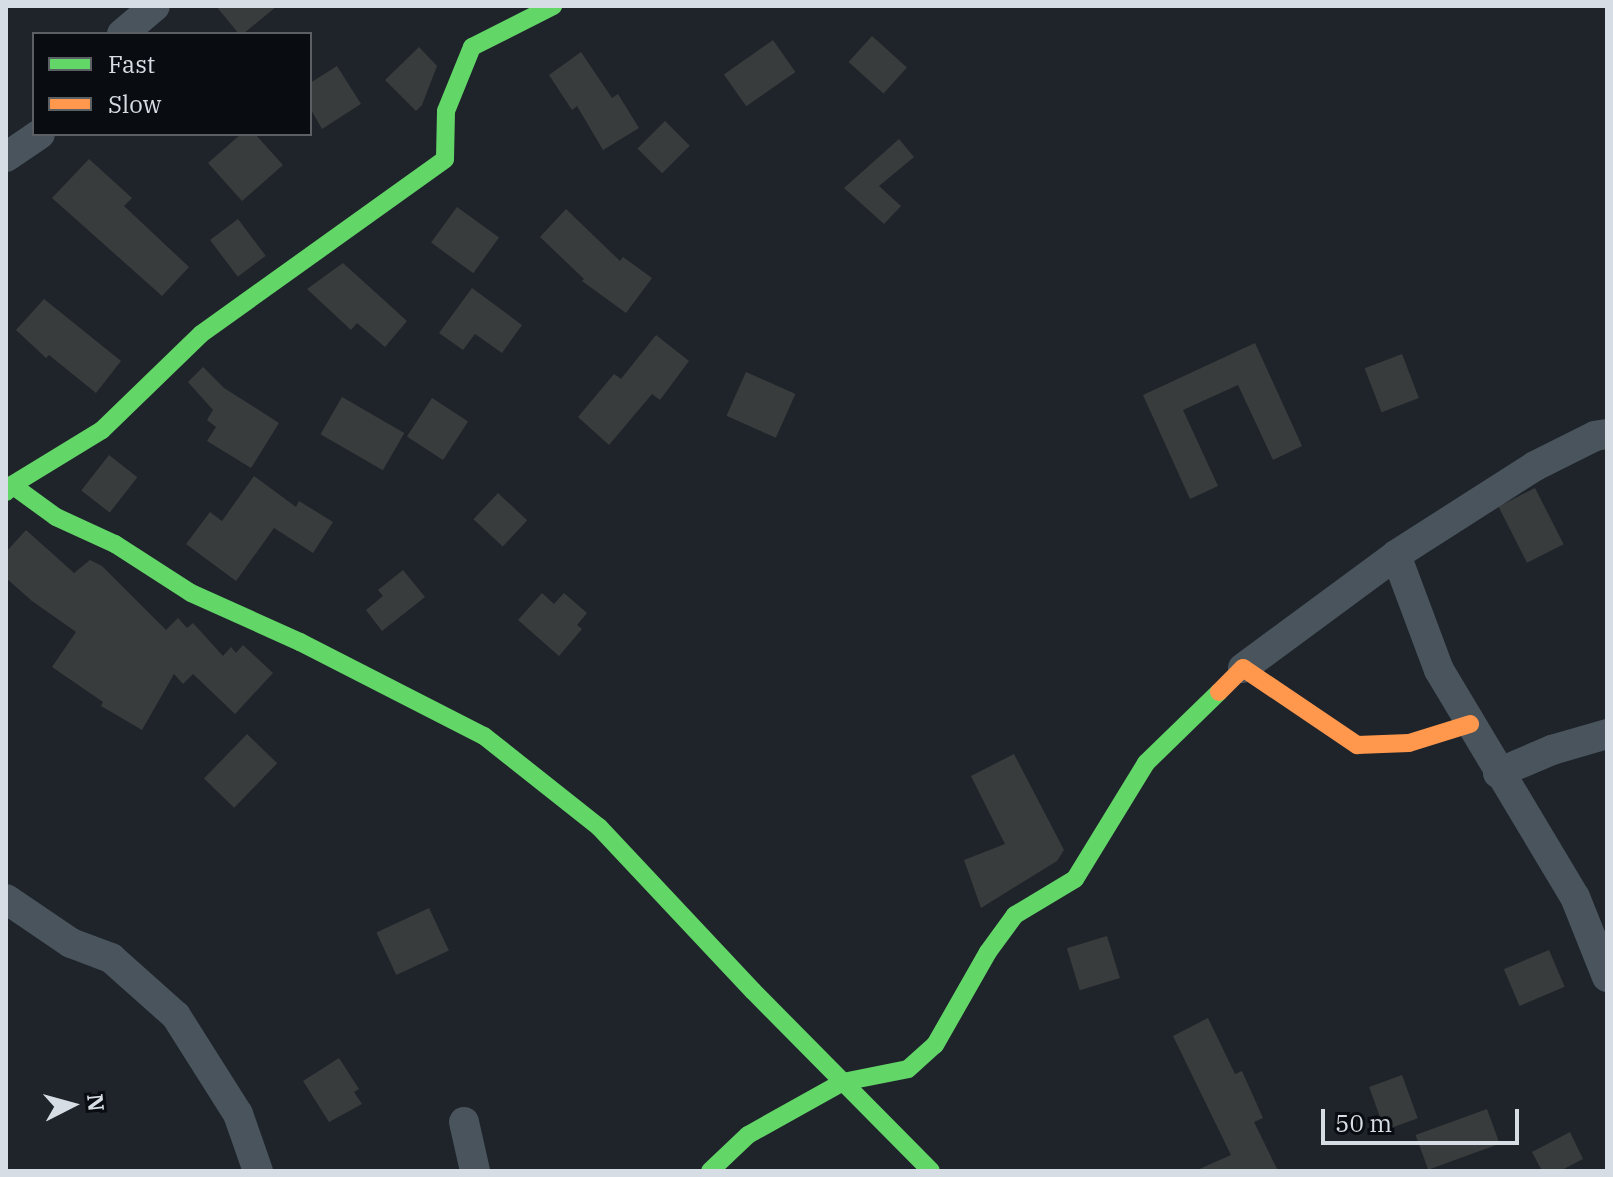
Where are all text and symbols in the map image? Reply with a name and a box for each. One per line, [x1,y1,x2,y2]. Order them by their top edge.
legend [32,32,312,136]
text: Fast [108,48,155,80]
text: Slow [108,88,161,120]
north arrow [32,1065,112,1145]
text: N [81,1092,112,1113]
scale bar [1325,1093,1523,1143]
text: 50 m [1335,1107,1392,1139]

